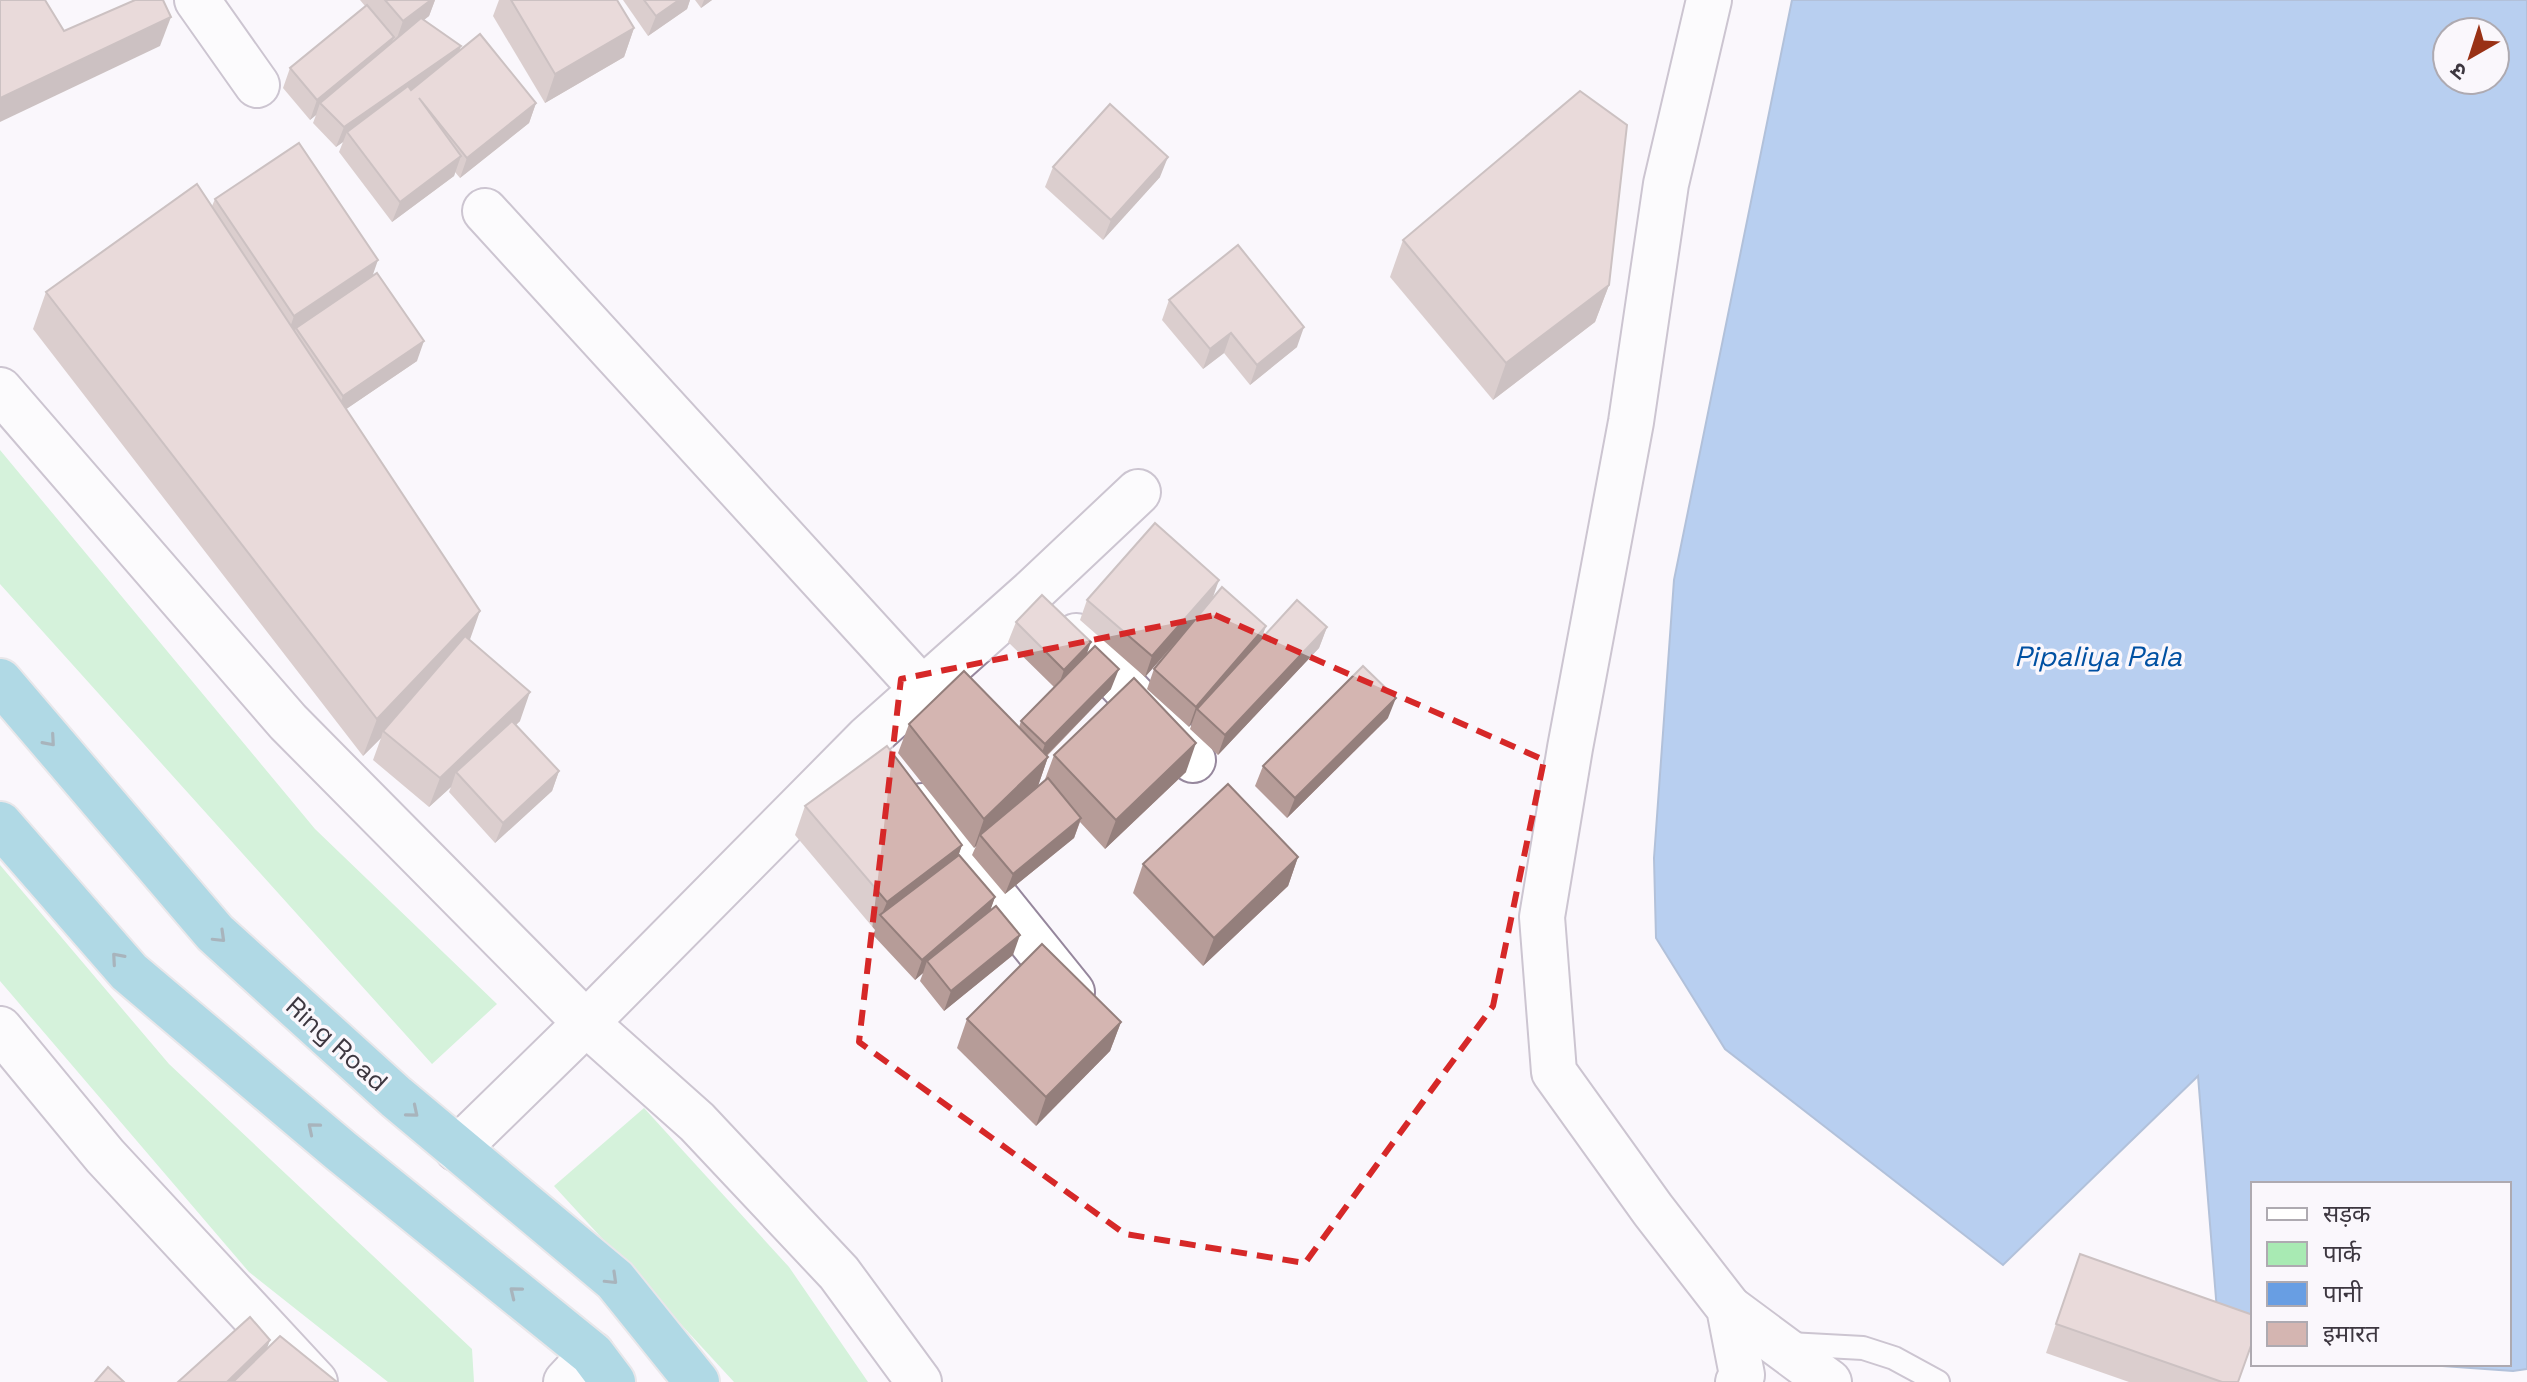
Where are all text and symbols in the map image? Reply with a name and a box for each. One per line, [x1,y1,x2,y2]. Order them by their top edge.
north arrow [2431,16,2511,96]
text: उ [2444,56,2472,86]
water label: Pipaliya Pala [2014,638,2183,674]
one-way arrow [40,731,55,746]
one-way arrow [211,928,225,942]
one-way arrow [112,952,127,967]
street label: Ring Road [279,989,395,1099]
one-way arrow [403,1102,418,1117]
one-way arrow [308,1123,323,1138]
legend [2251,1182,2511,1366]
text: सड़क [2323,1198,2371,1229]
text: पार्क [2323,1238,2362,1269]
one-way arrow [603,1270,617,1284]
text: पानी [2323,1278,2363,1309]
one-way arrow [509,1287,524,1301]
text: इमारत [2323,1318,2380,1349]

